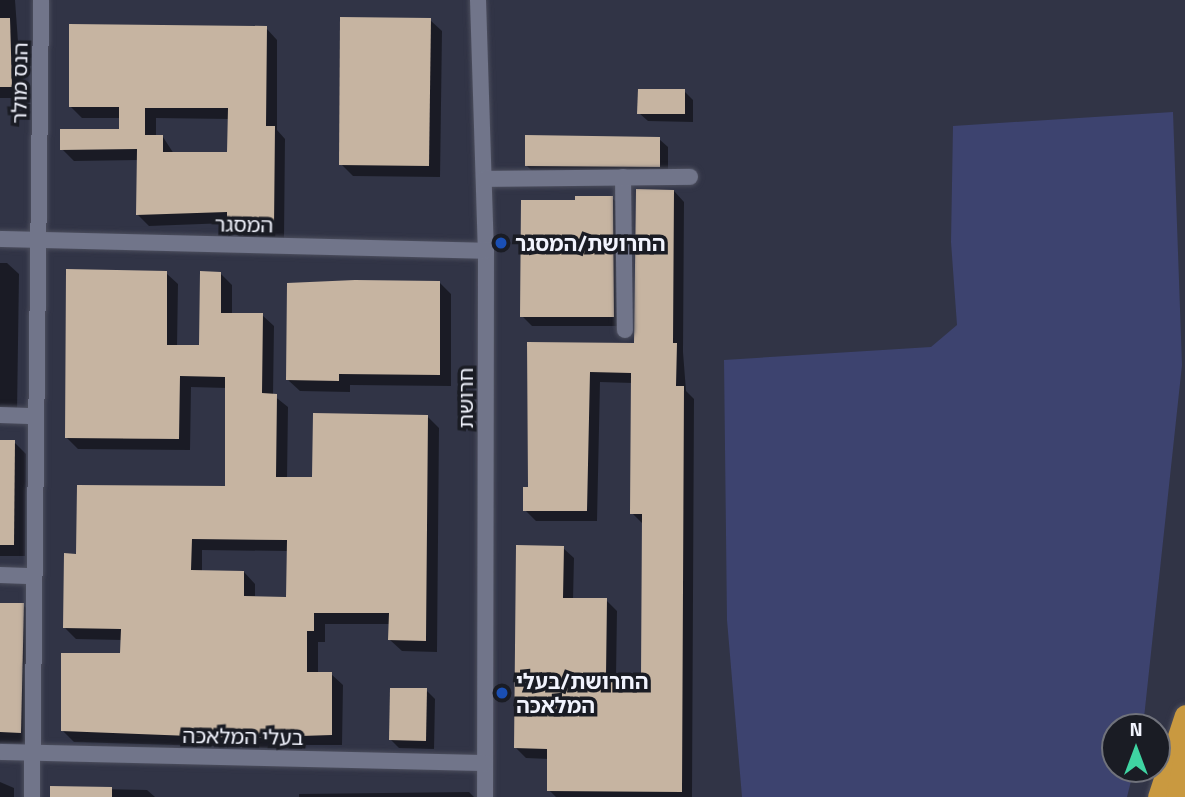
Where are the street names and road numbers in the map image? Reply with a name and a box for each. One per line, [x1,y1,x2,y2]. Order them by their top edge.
street label: הנס מולר [6,42,32,124]
street label: המסגר [214,211,274,237]
street label: חרושת [452,368,478,428]
street label: בעלי המלאכה [182,722,304,750]

